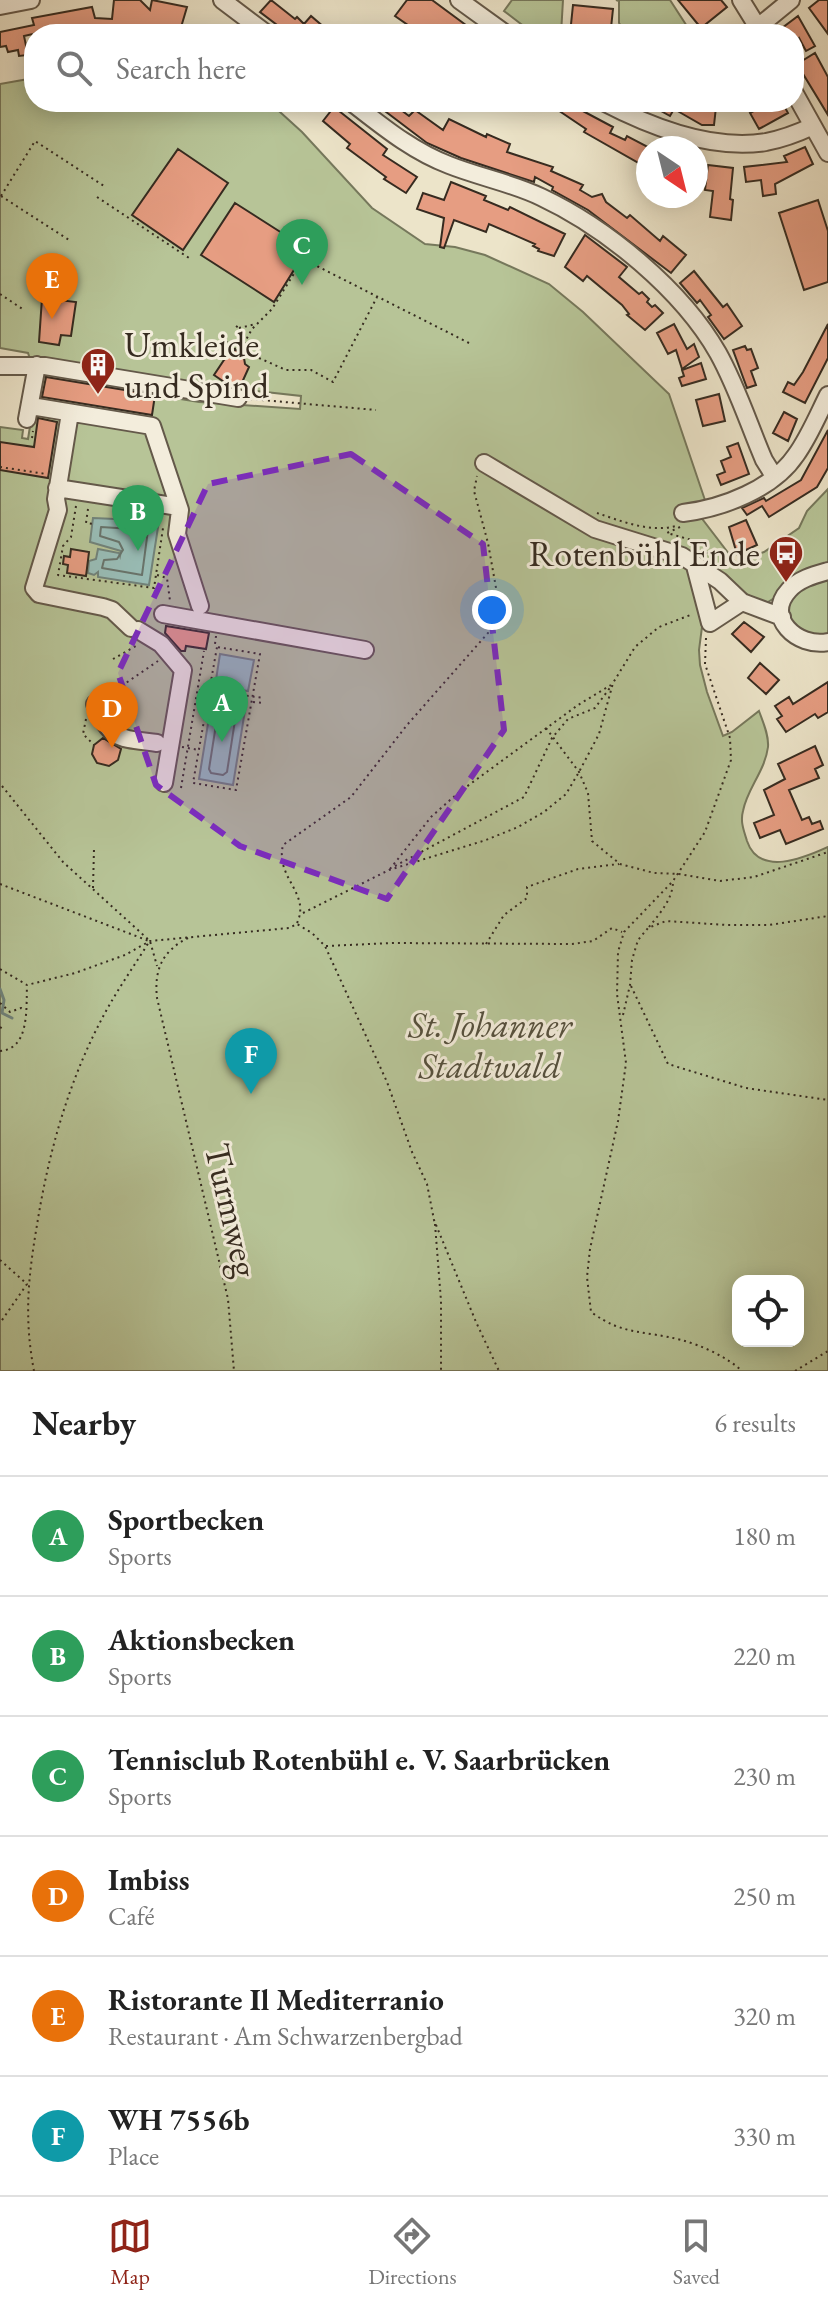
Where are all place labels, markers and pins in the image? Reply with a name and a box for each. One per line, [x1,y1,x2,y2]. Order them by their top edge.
pin: C [276,219,328,285]
pin: E [26,253,78,319]
place label: Umkleide und Spind [124,321,270,409]
building icon: Umkleide und Spind [79,346,117,396]
pin: B [112,485,164,551]
place label: Rotenbühl Ende [529,530,760,577]
bus stop icon: Rotenbühl Ende [767,534,805,584]
pin: A [196,676,248,742]
pin: D [86,682,138,748]
pin: F [225,1028,277,1094]

